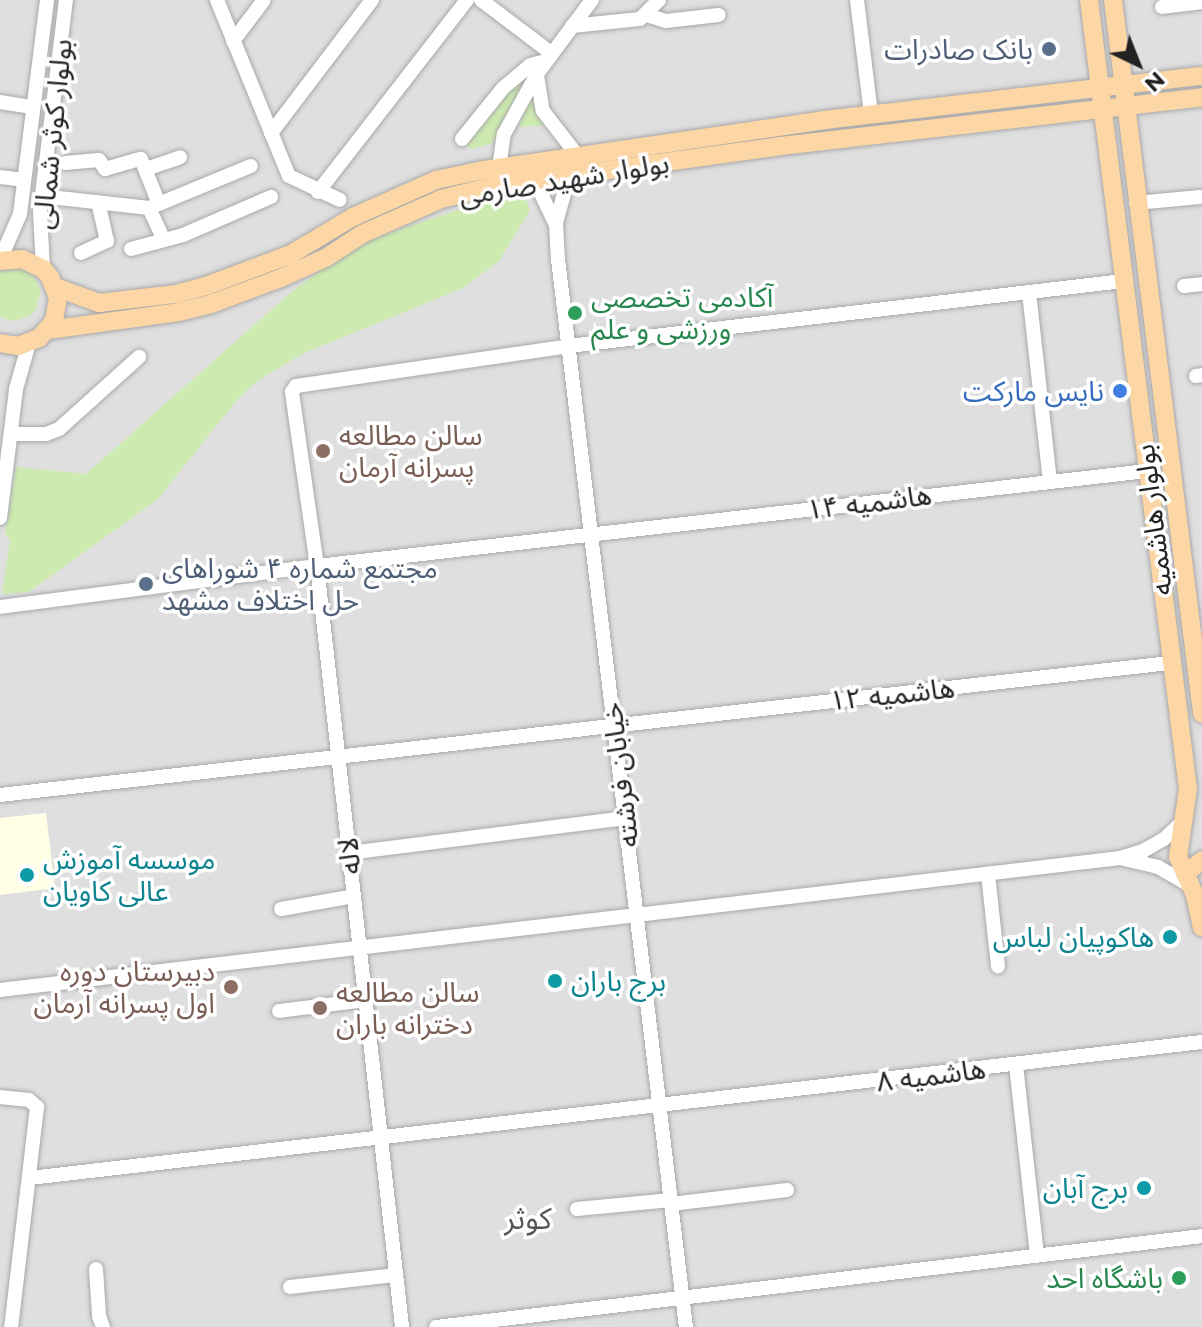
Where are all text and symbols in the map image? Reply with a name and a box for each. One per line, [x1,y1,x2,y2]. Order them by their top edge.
north arrow [1098,24,1178,104]
place label: بانک صادرات [884,32,1033,66]
street label: بولوار کوثر شمالی [25,37,79,231]
marker: بانک صادرات [1040,40,1058,58]
text: N [1139,66,1170,98]
street label: بولوار شهید صارمی [457,146,671,212]
place label: آکادمی تخصصی ورزشی و علم [591,280,773,346]
marker: آکادمی تخصصی ورزشی و علم [566,304,584,322]
place label: نایس مارکت [963,374,1104,408]
marker: نایس مارکت [1111,382,1129,400]
place label: سالن مطالعه پسرانه آرمان [339,418,482,484]
marker: سالن مطالعه پسرانه آرمان [314,442,332,460]
street label: بولوار هاشمیه [1127,443,1179,597]
street label: هاشمیه ۱۴ [805,478,933,526]
place label: مجتمع شماره ۴ شوراهای حل اختلاف مشهد [162,551,438,617]
marker: مجتمع شماره ۴ شوراهای حل اختلاف مشهد [137,575,155,593]
street label: هاشمیه ۱۲ [828,671,956,717]
street label: خیابان فرشته [594,700,646,850]
street label: لاله [330,836,368,876]
place label: موسسه آموزش عالی کاویان [43,842,215,908]
marker: موسسه آموزش عالی کاویان [18,866,36,884]
place label: هاکوپیان لباس [993,920,1154,954]
marker: هاکوپیان لباس [1161,928,1179,946]
place label: دبیرستان دوره اول پسرانه آرمان [34,954,215,1020]
place label: برج باران [571,964,666,998]
marker: برج باران [546,972,564,990]
place label: سالن مطالعه دخترانه باران [336,975,479,1041]
marker: دبیرستان دوره اول پسرانه آرمان [222,978,240,996]
marker: سالن مطالعه دخترانه باران [311,999,329,1017]
street label: هاشمیه ۸ [874,1052,988,1098]
place label: برج آبان [1043,1171,1128,1205]
marker: برج آبان [1135,1179,1153,1197]
district label: کوثر [504,1201,552,1237]
place label: باشگاه احد [1046,1261,1163,1295]
marker: باشگاه احد [1170,1269,1188,1287]

